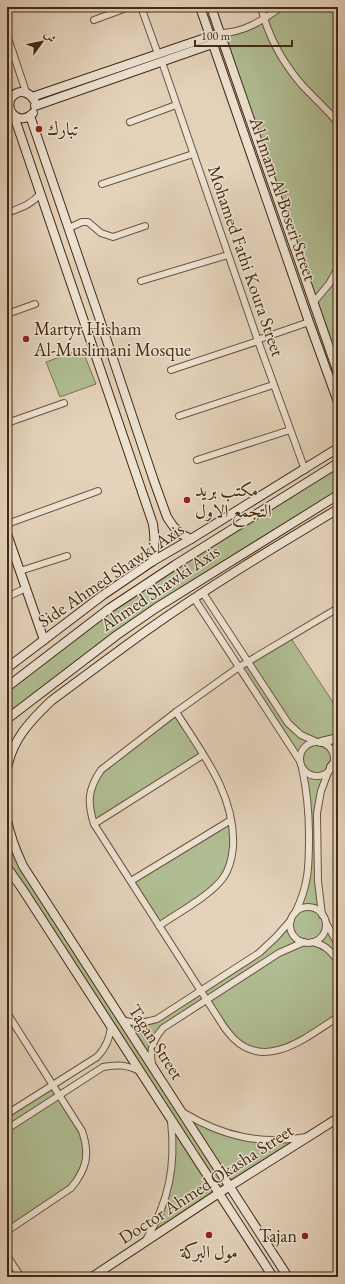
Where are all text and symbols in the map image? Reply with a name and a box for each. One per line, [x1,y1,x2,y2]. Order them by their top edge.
north arrow [22,22,62,62]
scale bar [195,22,292,48]
text: ش [42,28,59,45]
text: 100 m [201,28,231,44]
street label: Al Imam Al Boseri Street [244,113,322,284]
place label: تبارك [47,117,79,140]
marker: تبارك [34,124,44,134]
street label: Mohamed Fathi Koura Street [203,162,290,360]
place label: Martyr Hisham Al-Muslimani Mosque [33,317,191,361]
marker: Martyr Hisham Al-Muslimani Mosque [21,334,31,344]
place label: مكتب بريد التجمع الاول [195,478,272,527]
marker: مكتب بريد التجمع الاول [182,495,192,505]
street label: Side Ahmed Shawki Axis [34,518,188,632]
street label: Ahmed Shawki Axis [96,540,224,636]
street label: Tagan Street [124,1000,189,1084]
street label: Doctor Ahmed Okasha Street [114,1118,298,1249]
place label: Tajan [259,1224,297,1247]
marker: مول البركة [204,1230,214,1240]
marker: Tajan [300,1231,310,1241]
place label: مول البركة [179,1240,238,1263]

